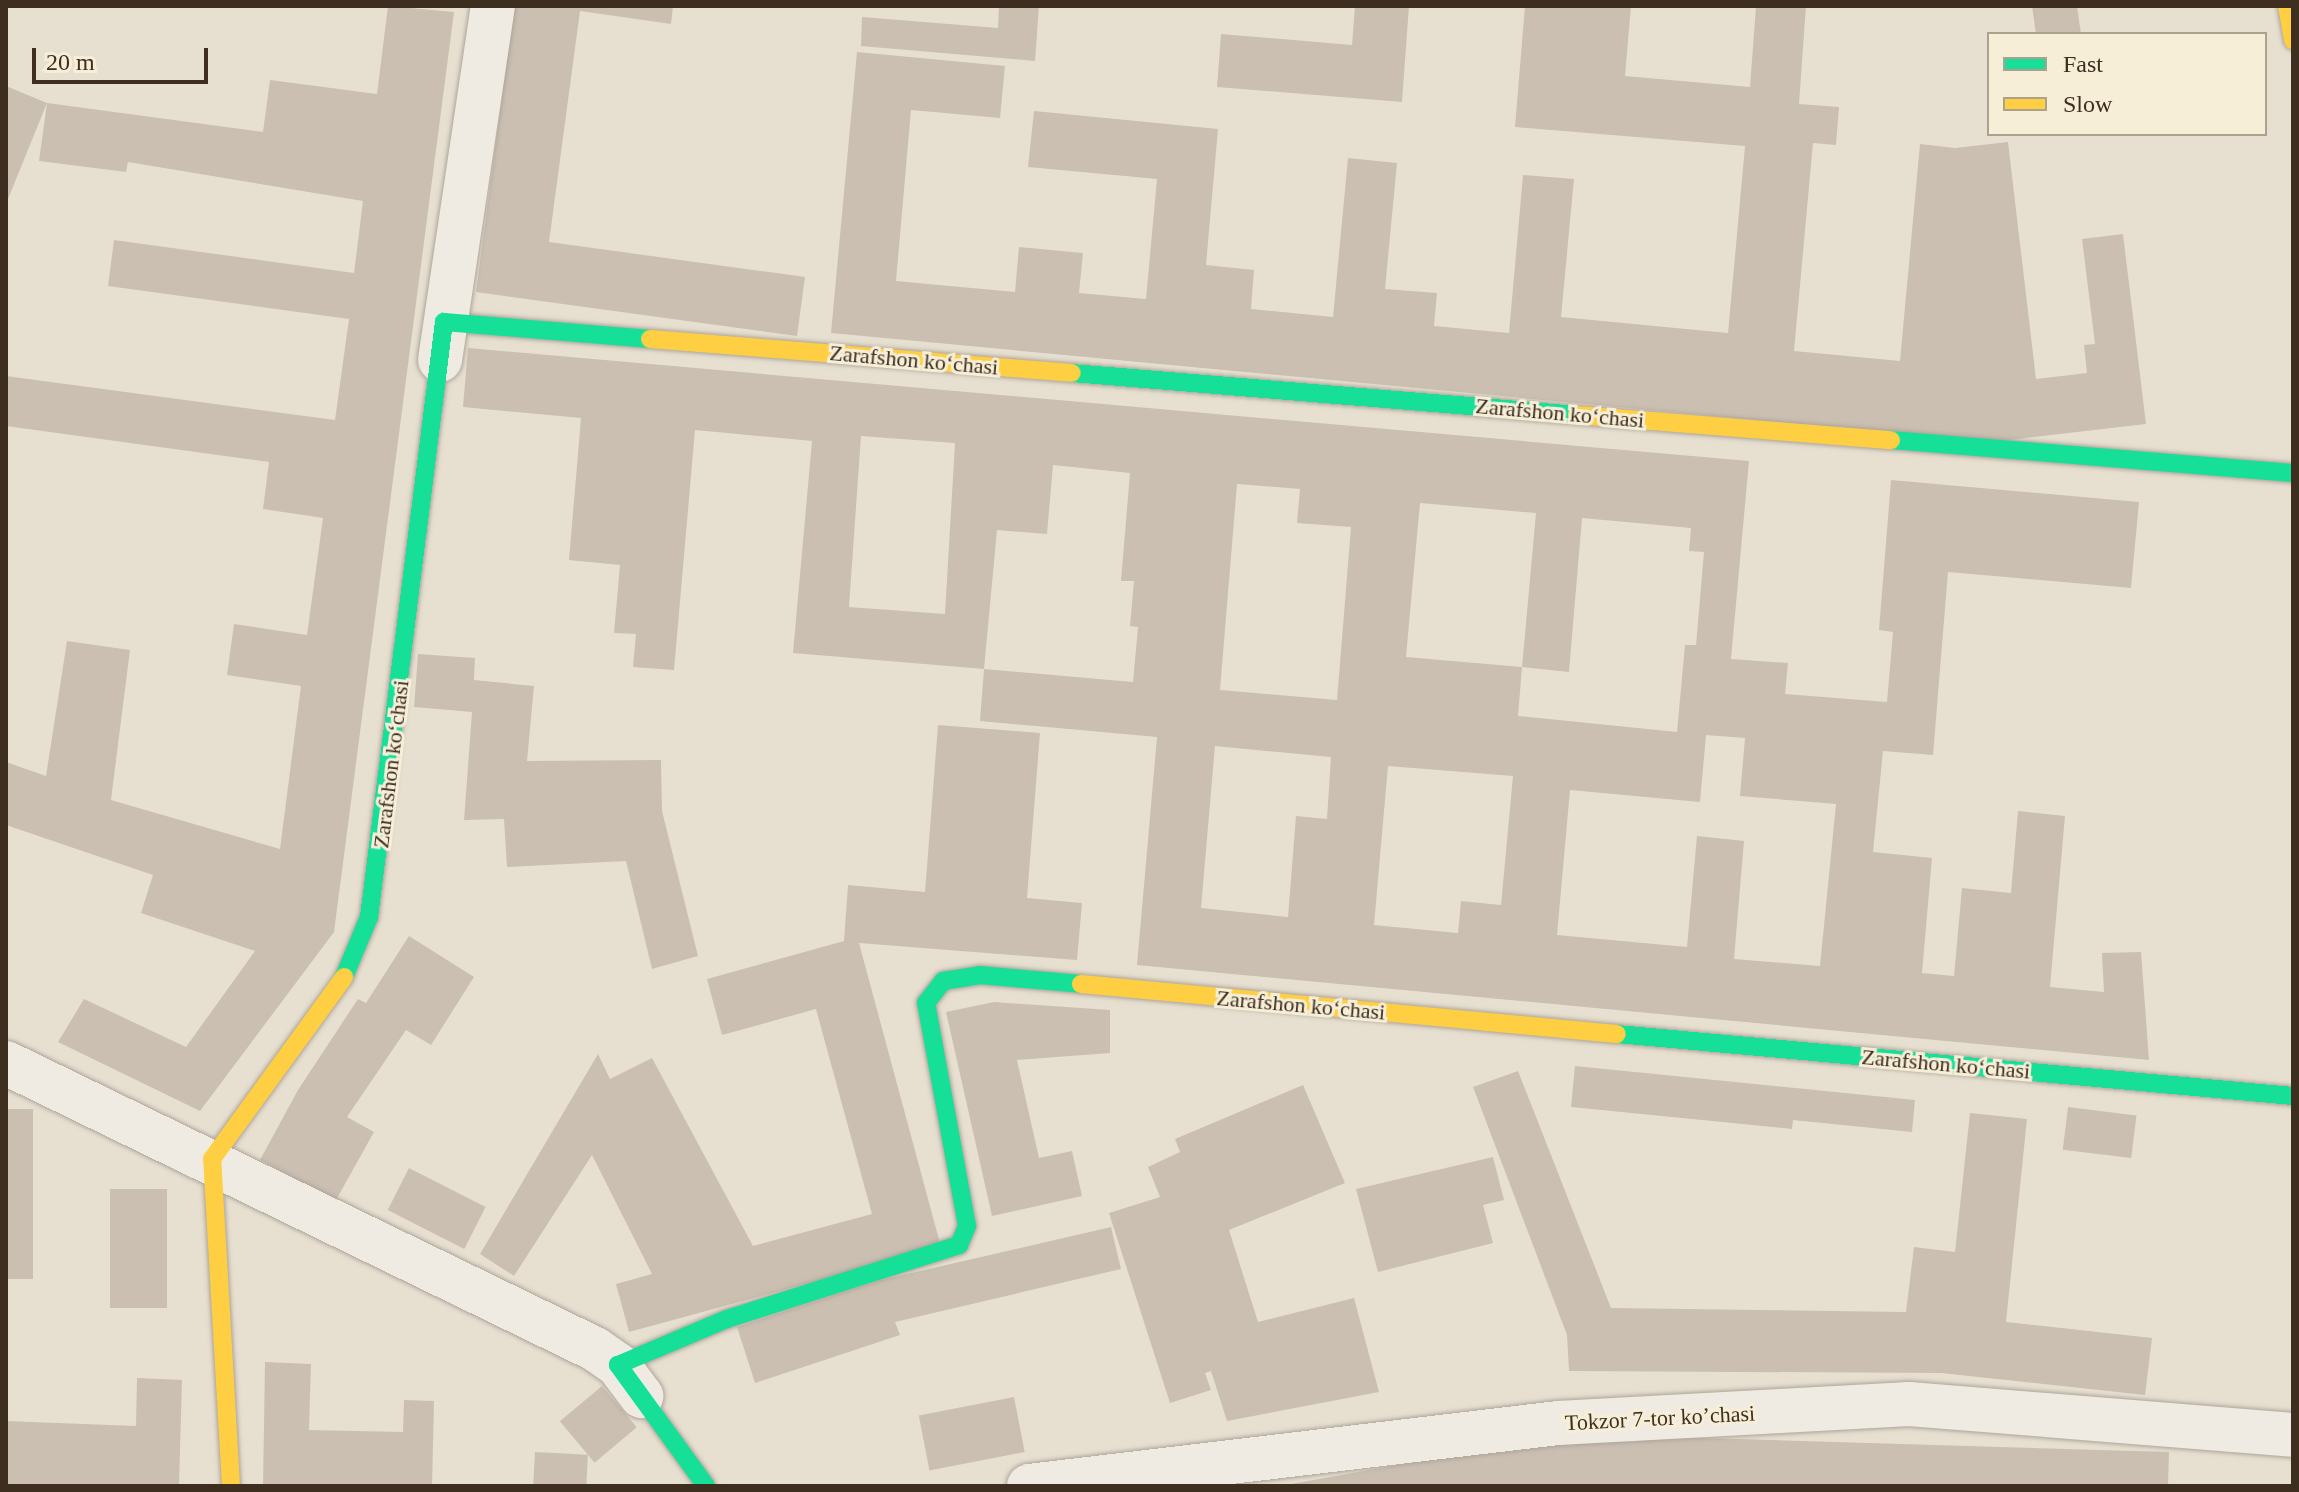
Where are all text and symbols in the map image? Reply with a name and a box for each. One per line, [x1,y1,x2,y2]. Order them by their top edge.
scale bar [36,32,212,82]
legend [1987,32,2267,136]
text: 20 m [46,49,95,75]
text: Fast [2063,51,2103,77]
text: Slow [2063,91,2112,117]
street label: Zarafshon koʻchasi [829,339,999,381]
street label: Zarafshon koʻchasi [1475,392,1645,434]
street label: Zarafshon koʻchasi [368,678,414,850]
street label: Zarafshon koʻchasi [1216,984,1386,1026]
street label: Zarafshon koʻchasi [1861,1043,2031,1085]
street label: Tokzor 7-tor koʼchasi [1564,1400,1756,1436]

